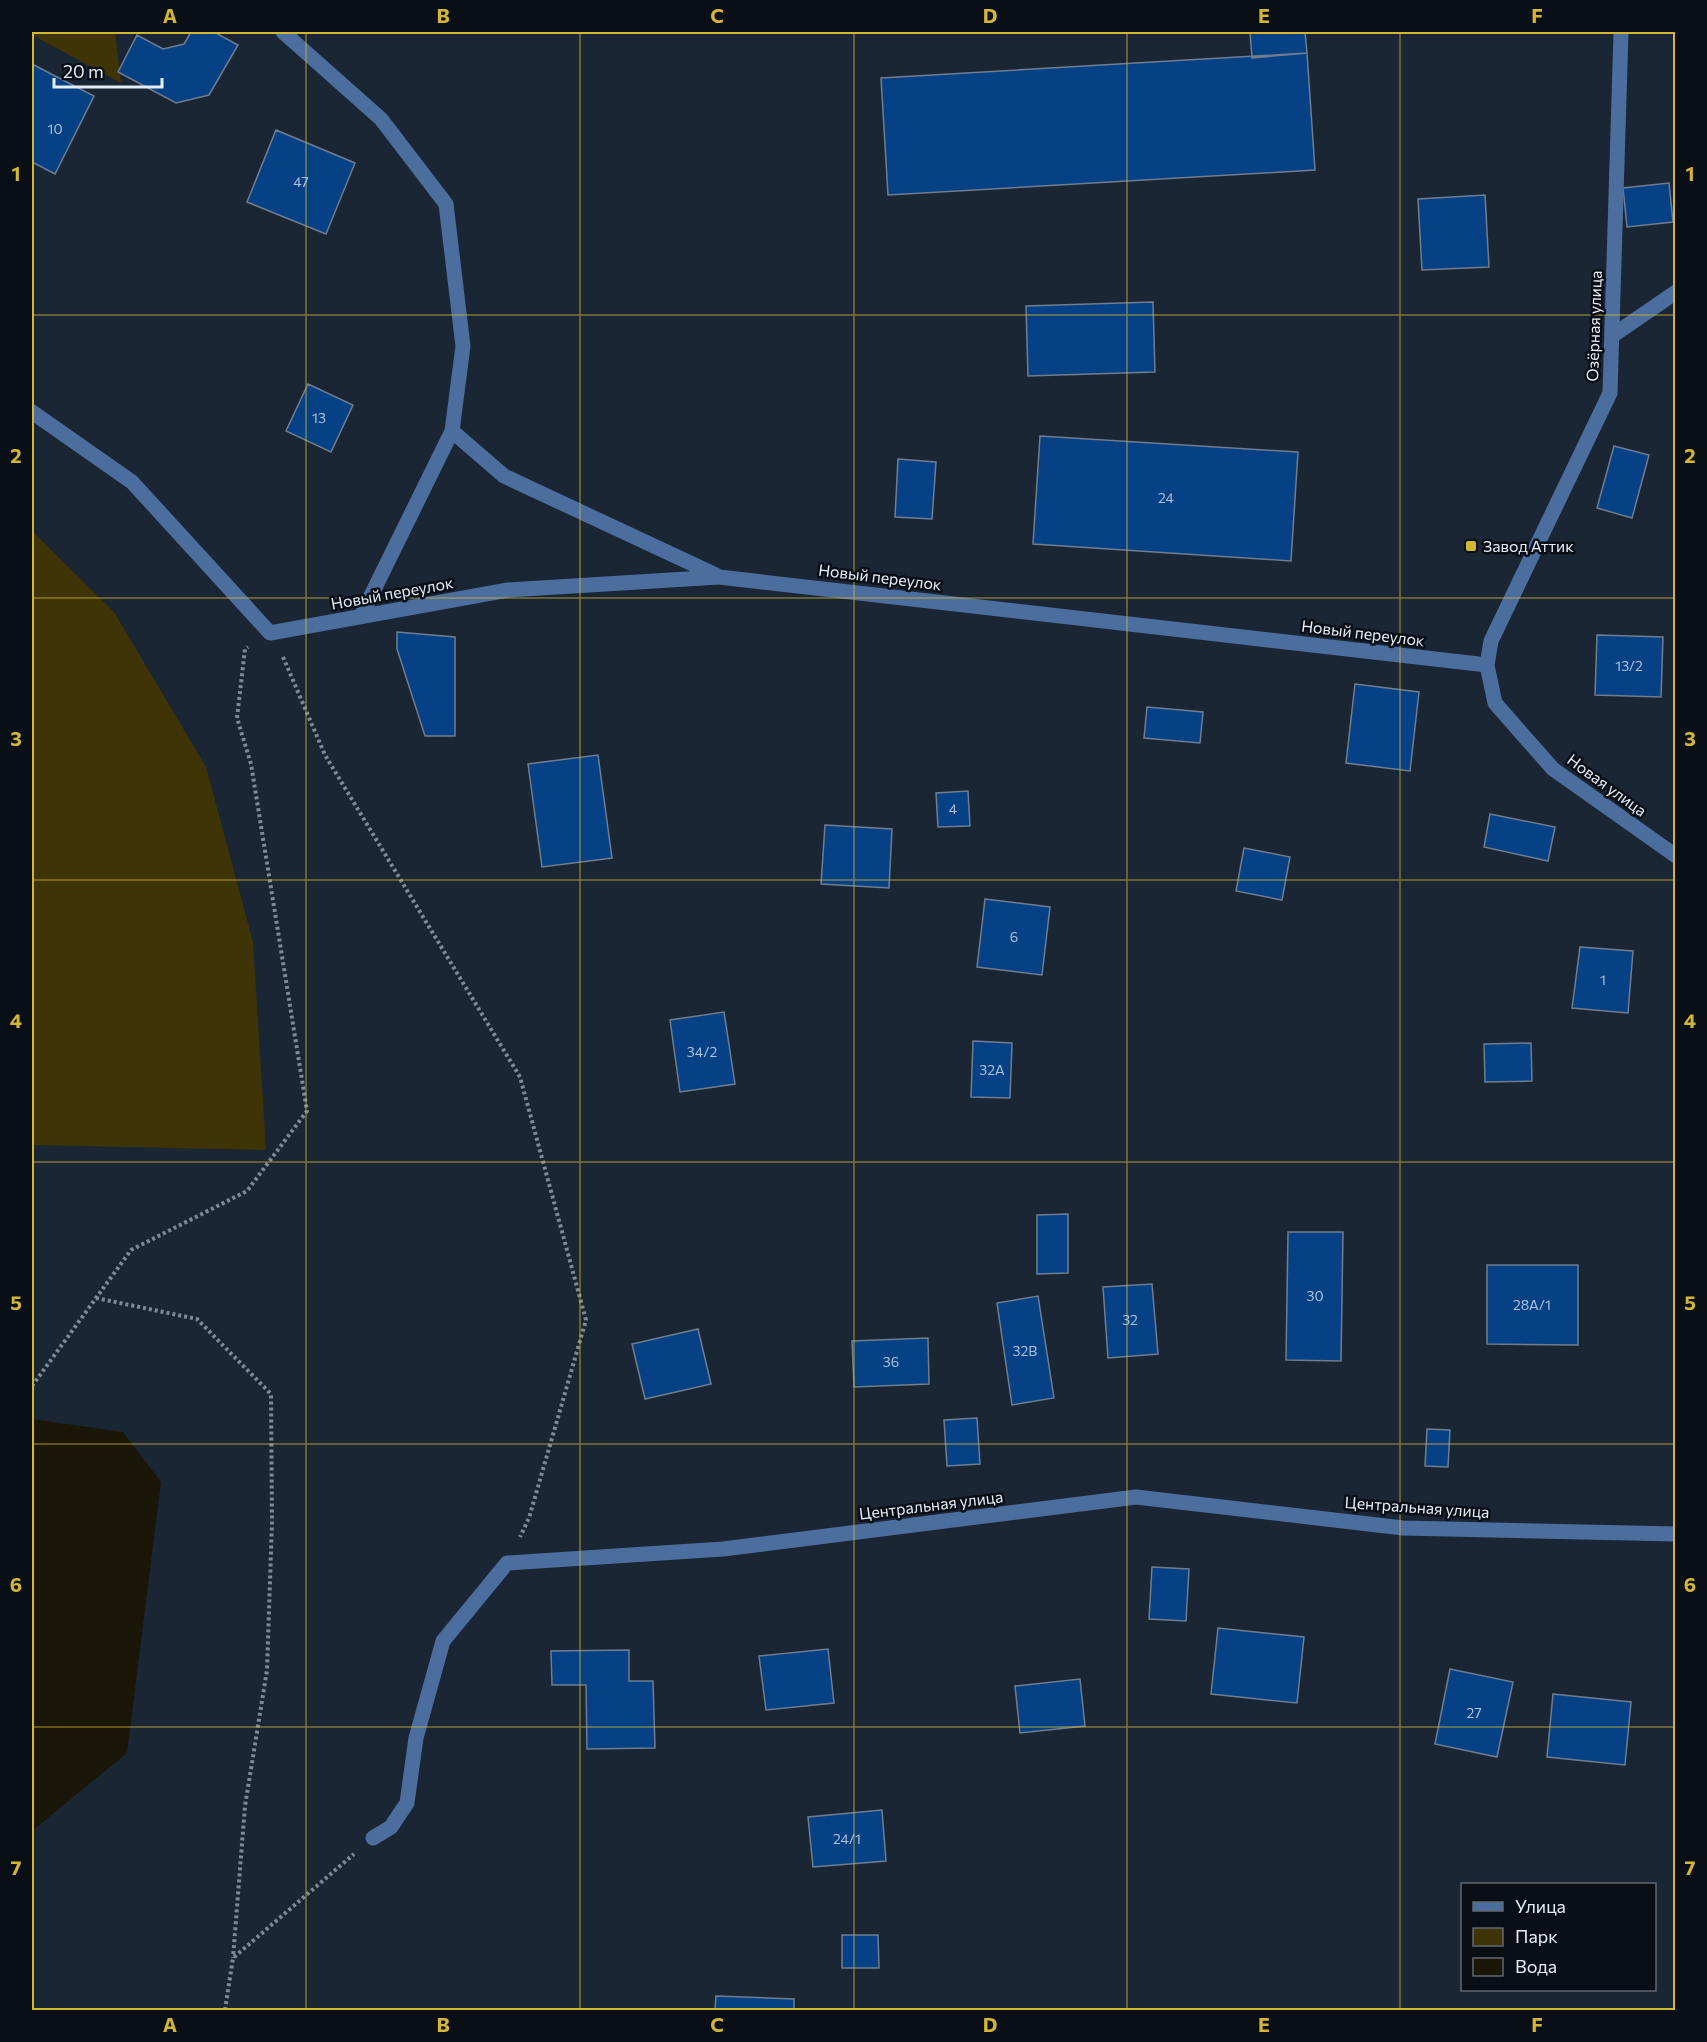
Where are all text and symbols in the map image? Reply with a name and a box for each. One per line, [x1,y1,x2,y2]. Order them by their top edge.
text: A [163,3,177,27]
text: B [436,3,450,27]
text: C [710,3,724,27]
text: D [983,3,997,27]
text: E [1258,3,1270,27]
text: F [1531,3,1543,27]
scale bar [54,51,162,89]
text: 20 m [63,60,104,82]
house number: 10 [47,120,63,137]
text: 1 [11,161,21,185]
text: 1 [1685,161,1695,185]
house number: 47 [293,173,309,190]
street label: Озёрная улица [1582,270,1605,382]
house number: 13 [312,409,326,426]
text: 2 [10,443,22,467]
text: 2 [1684,443,1696,467]
house number: 24 [1158,489,1175,506]
place label: Завод Аттик [1483,536,1574,555]
marker: Завод Аттик [1464,539,1478,553]
street label: Новый переулок [817,560,943,594]
street label: Новый переулок [329,572,455,613]
street label: Новый переулок [1300,616,1426,650]
house number: 13/2 [1615,657,1643,674]
text: 3 [10,726,22,750]
text: 3 [1684,726,1696,750]
street label: Новая улица [1564,749,1651,820]
house number: 4 [949,800,958,817]
house number: 6 [1010,928,1018,945]
house number: 1 [1600,971,1606,988]
text: 4 [10,1008,22,1032]
text: 4 [1684,1008,1696,1032]
house number: 34/2 [687,1043,717,1060]
house number: 32А [979,1061,1005,1078]
house number: 30 [1306,1287,1324,1304]
text: 5 [10,1290,22,1314]
text: 5 [1684,1290,1696,1314]
house number: 28А/1 [1513,1296,1551,1313]
house number: 32 [1122,1311,1138,1328]
house number: 32В [1013,1342,1037,1359]
house number: 36 [883,1353,899,1370]
street label: Центральная улица [858,1486,1004,1523]
street label: Центральная улица [1344,1492,1490,1521]
text: 6 [10,1572,22,1596]
text: 6 [1684,1572,1696,1596]
house number: 27 [1466,1704,1482,1721]
house number: 24/1 [833,1830,861,1847]
text: 7 [11,1855,22,1879]
text: 7 [1685,1855,1696,1879]
legend [1461,1883,1656,1991]
text: Улица [1515,1895,1566,1917]
text: Парк [1515,1925,1558,1947]
text: Вода [1515,1955,1557,1977]
text: A [163,2012,177,2036]
text: B [436,2012,450,2036]
text: C [710,2012,724,2036]
text: D [983,2012,997,2036]
text: E [1258,2012,1270,2036]
text: F [1531,2012,1543,2036]

